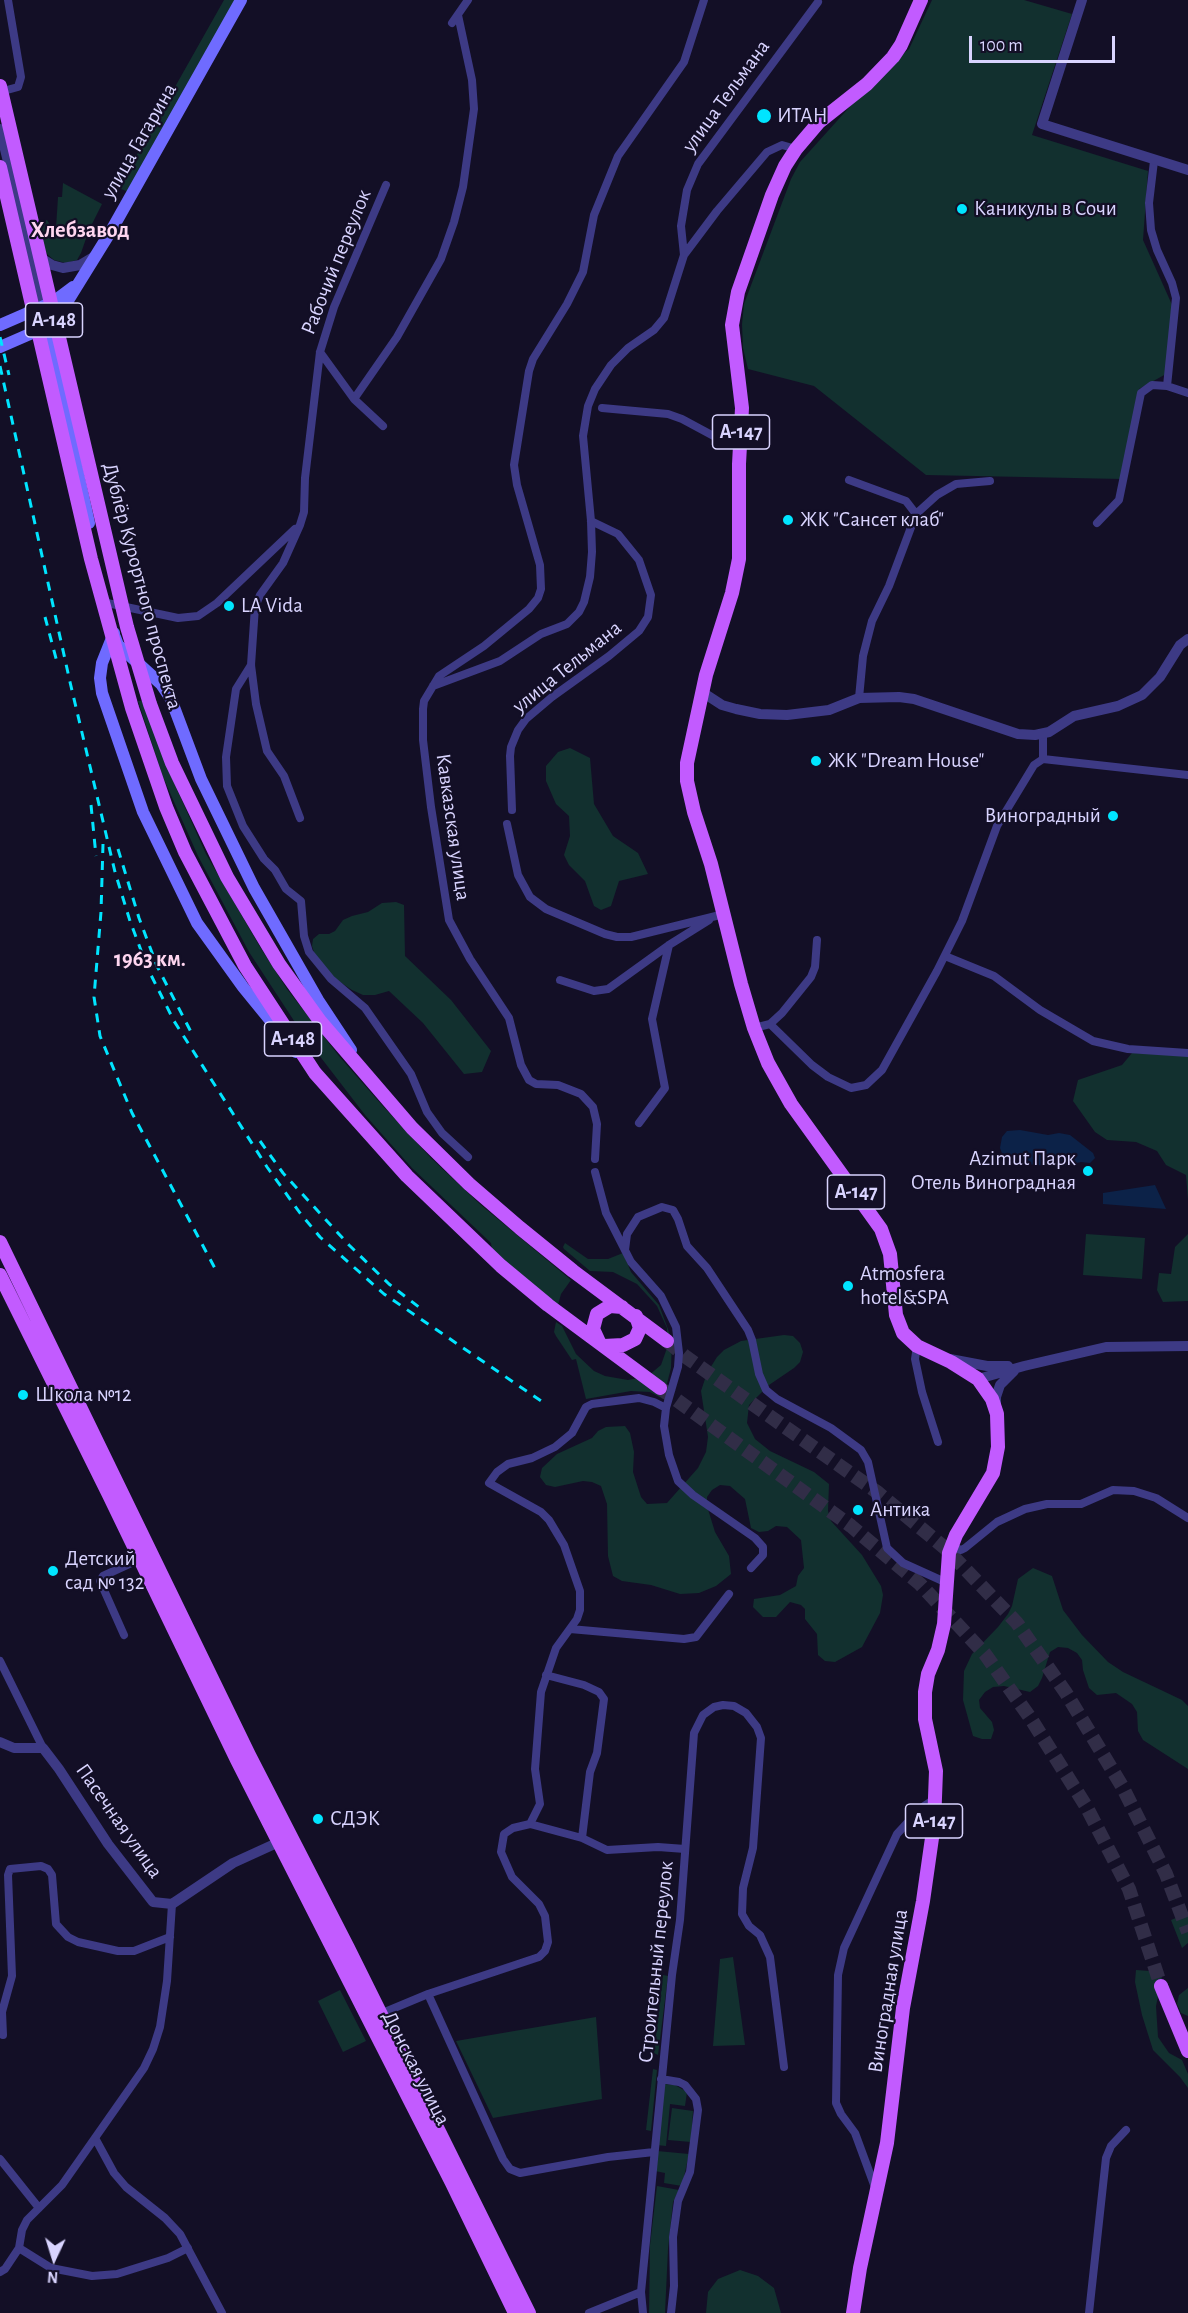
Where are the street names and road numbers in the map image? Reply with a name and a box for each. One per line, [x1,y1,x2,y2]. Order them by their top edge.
street label: улица Тельмана [677,35,775,157]
street label: улица Гагарина [96,79,182,203]
street label: Рабочий переулок [295,186,377,338]
road number: А-148 [26,303,82,337]
road number: А-147 [712,415,770,449]
street label: Дублёр Курортного проспекта [97,460,187,712]
street label: улица Тельмана [507,615,627,719]
street label: Кавказская улица [430,752,476,902]
road number: А-148 [264,1022,322,1056]
road number: А-147 [828,1175,884,1209]
street label: Пасечная улица [70,1759,168,1883]
road number: А-147 [906,1804,962,1838]
street label: Строительный переулок [633,1860,679,2064]
street label: Виноградная улица [863,1907,913,2075]
street label: Донская улица [376,2007,456,2129]

